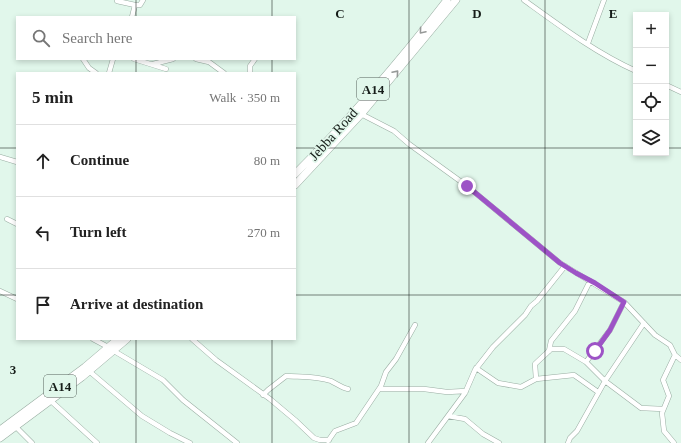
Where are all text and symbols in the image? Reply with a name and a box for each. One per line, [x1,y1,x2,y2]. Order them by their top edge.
text: C [335,6,345,21]
text: D [472,6,482,21]
text: E [609,6,617,21]
map controls [633,12,669,156]
button: + [633,12,669,48]
search box [16,16,296,60]
one-way arrow [420,26,427,33]
icon: search [30,27,52,49]
text: Search here [62,30,132,46]
button: − [633,48,669,84]
one-way arrow [392,70,399,77]
road number: A14 [357,78,389,100]
button: locate [633,84,669,120]
text: 5 min [32,88,73,107]
text: Walk · 350 m [209,90,280,105]
street label: Jebba Road [306,105,361,163]
button: layers [633,120,669,156]
icon: ahead [32,150,54,172]
text: Continue [70,152,129,168]
text: 80 m [254,153,280,168]
route end [458,177,476,195]
icon: left [32,222,54,244]
text: Turn left [70,224,127,240]
text: 270 m [247,225,280,240]
icon: arrive [32,294,54,316]
text: Arrive at destination [70,296,203,312]
route start [586,342,604,360]
text: 3 [10,362,17,377]
road number: A14 [44,375,76,397]

